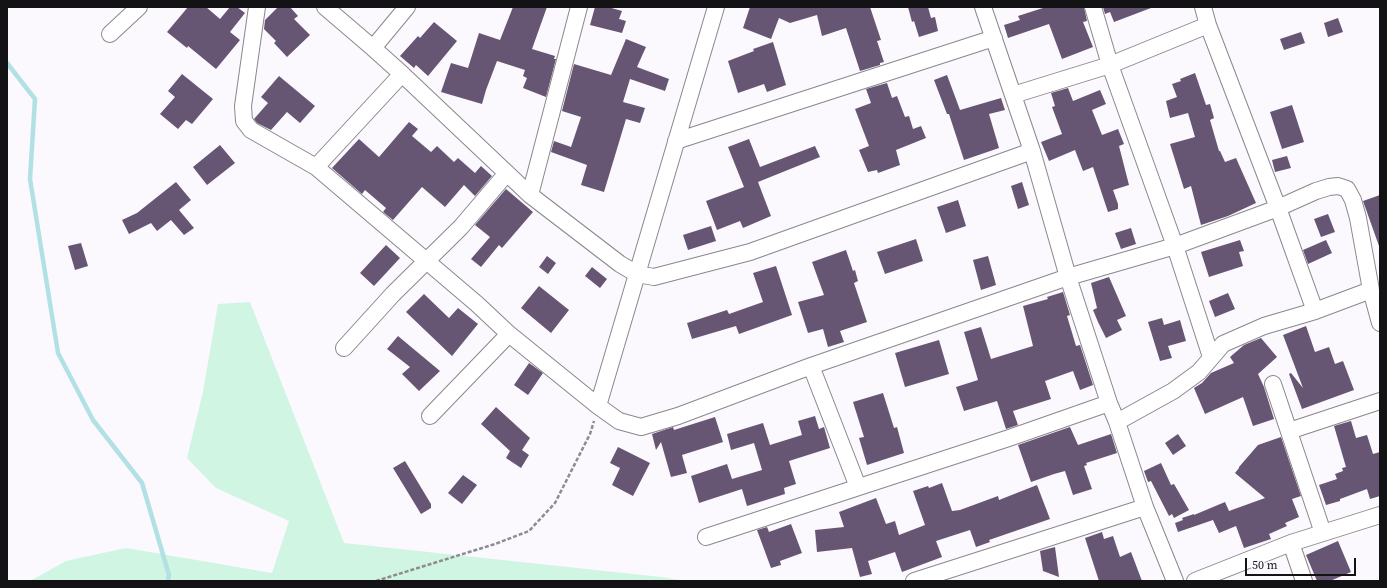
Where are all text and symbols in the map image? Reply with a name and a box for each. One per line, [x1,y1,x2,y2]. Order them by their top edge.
scale bar [1247,550,1358,576]
text: 50 m [1252,557,1278,573]

